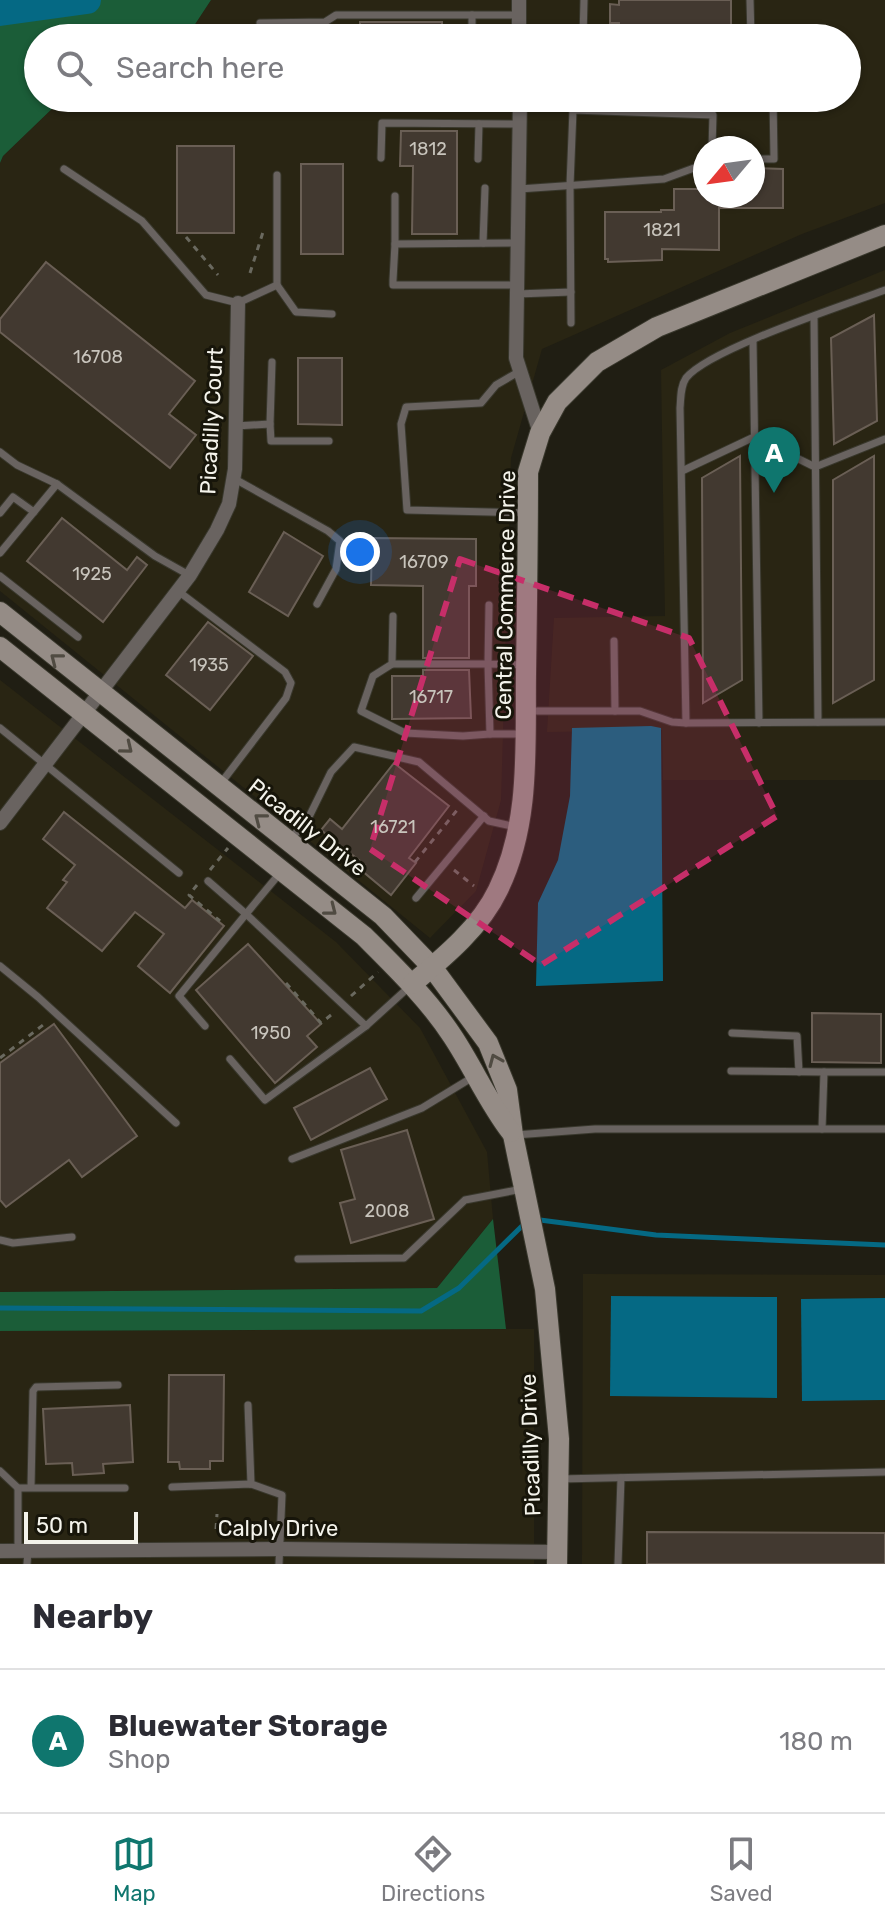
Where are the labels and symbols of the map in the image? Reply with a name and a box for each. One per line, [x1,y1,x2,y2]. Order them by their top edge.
north arrow [693,136,765,208]
house number: 1812 [409,138,447,160]
house number: 1821 [643,219,681,241]
house number: 16708 [73,346,123,368]
street label: Picadilly Court [194,346,229,495]
pin: A [748,427,800,493]
street label: Central Commerce Drive [490,470,521,720]
your location [340,532,380,572]
house number: 16709 [399,551,449,573]
house number: 1925 [72,563,112,585]
one-way arrow [50,654,65,668]
house number: 1935 [189,654,229,676]
house number: 16717 [409,686,453,708]
one-way arrow [118,738,133,752]
street label: Picadilly Drive [243,773,372,882]
one-way arrow [254,815,269,829]
house number: 16721 [370,816,416,838]
one-way arrow [321,900,336,915]
house number: 1950 [251,1022,291,1044]
one-way arrow [488,1054,505,1068]
house number: 2008 [365,1200,409,1222]
street label: Picadilly Drive [515,1373,546,1517]
scale bar [24,1508,138,1544]
street label: Calply Drive [218,1515,338,1542]

